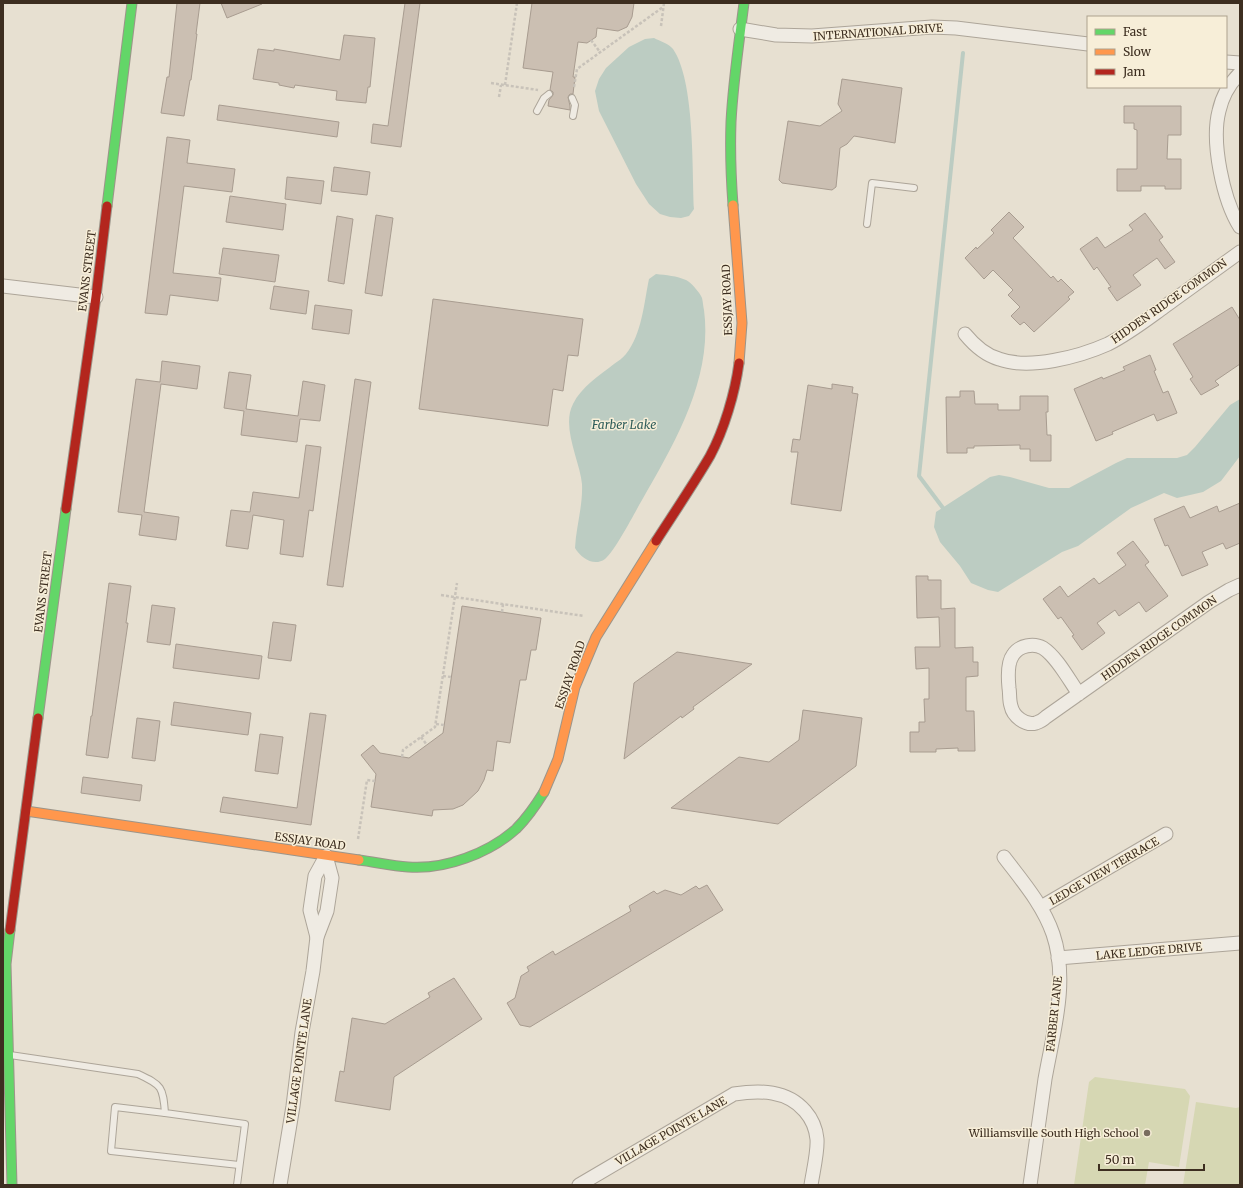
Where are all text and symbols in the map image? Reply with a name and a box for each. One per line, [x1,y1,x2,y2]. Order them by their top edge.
legend [1087,16,1227,88]
street label: INTERNATIONAL DRIVE [813,20,943,44]
text: Fast [1123,24,1147,39]
text: Slow [1123,44,1152,59]
text: Jam [1122,64,1146,79]
street label: EVANS STREET [75,229,99,312]
street label: HIDDEN RIDGE COMMON [1108,255,1230,346]
street label: ESSJAY ROAD [719,264,735,336]
water label: Farber Lake [591,417,656,432]
street label: EVANS STREET [31,550,55,633]
street label: HIDDEN RIDGE COMMON [1098,592,1220,683]
street label: ESSJAY ROAD [552,639,588,711]
street label: ESSJAY ROAD [274,829,346,853]
street label: LEDGE VIEW TERRACE [1047,834,1161,908]
street label: LAKE LEDGE DRIVE [1095,939,1203,963]
street label: FARBER LANE [1043,975,1065,1053]
street label: VILLAGE POINTE LANE [283,998,315,1125]
street label: VILLAGE POINTE LANE [612,1093,729,1169]
place label: Williamsville South High School [968,1126,1140,1140]
marker: Williamsville South High School [1142,1128,1152,1138]
scale bar [1099,1146,1204,1172]
text: 50 m [1105,1152,1134,1167]

